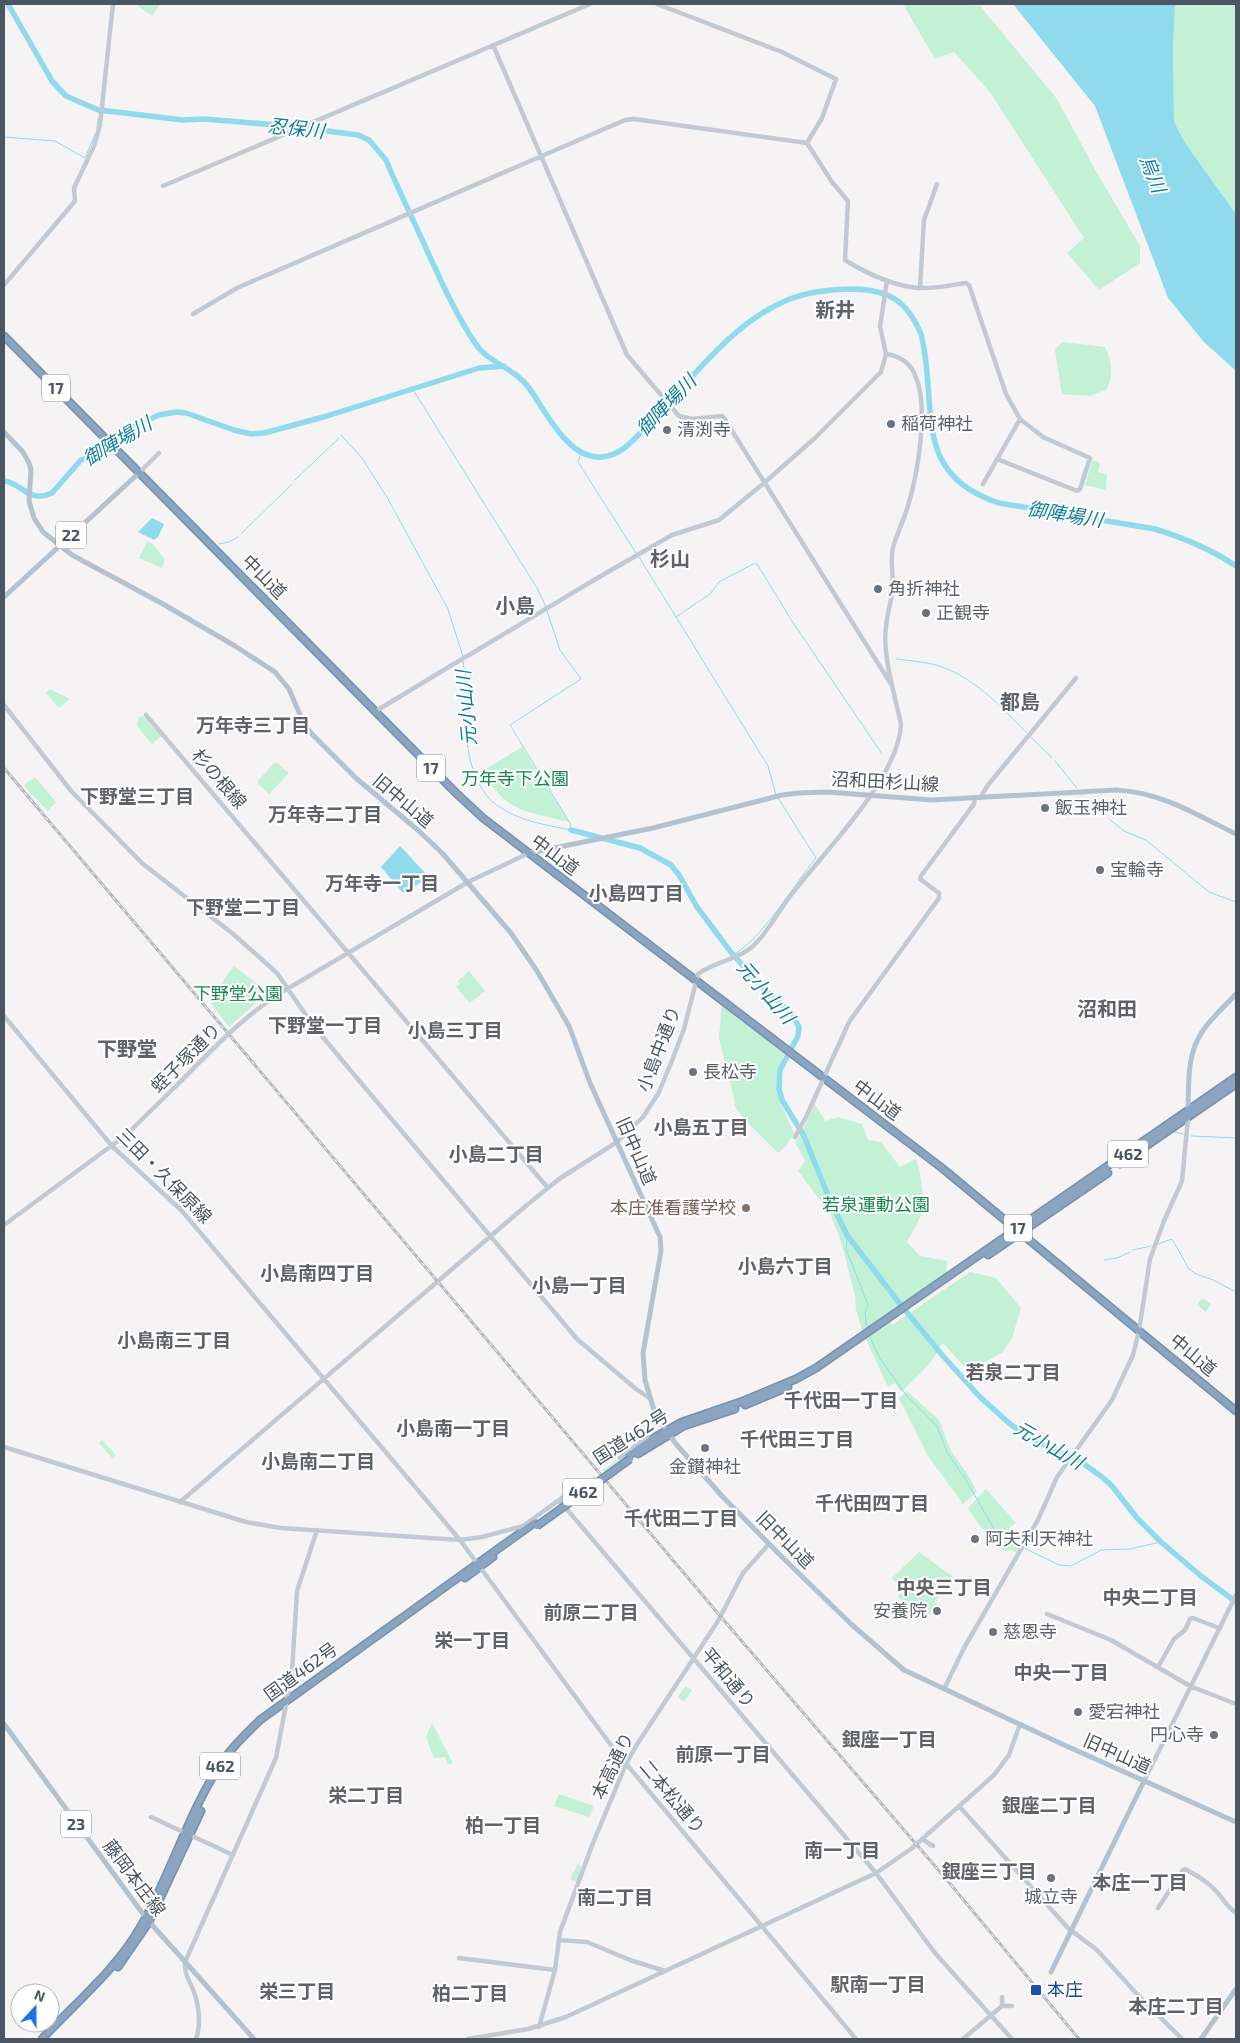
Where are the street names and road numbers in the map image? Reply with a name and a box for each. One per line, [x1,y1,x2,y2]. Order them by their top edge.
road number: 17 [42,374,70,402]
road number: 22 [56,522,86,548]
street label: 中山道 [238,549,292,603]
street label: 杉の根線 [188,744,252,813]
road number: 17 [417,754,445,781]
street label: 沼和田杉山線 [831,767,940,795]
street label: 旧中山道 [369,769,438,832]
street label: 中山道 [527,829,584,879]
street label: 小島中通り [632,1003,684,1095]
street label: 蛭子塚通り [146,1018,225,1097]
street label: 中山道 [849,1074,906,1124]
street label: 旧中山道 [612,1113,662,1188]
street label: 三田・久保原線 [112,1123,217,1228]
road number: 462 [1108,1140,1148,1168]
road number: 17 [1004,1214,1032,1242]
street label: 中山道 [1166,1328,1221,1380]
street label: 国道462号 [589,1404,672,1469]
road number: 462 [563,1478,603,1505]
street label: 旧中山道 [752,1506,819,1573]
street label: 国道462号 [259,1637,341,1705]
street label: 平和通り [697,1643,760,1712]
street label: 本高通り [586,1728,638,1803]
street label: 旧中山道 [1080,1728,1155,1778]
road number: 462 [200,1752,240,1780]
street label: 二本松通り [635,1755,710,1838]
road number: 23 [61,1810,91,1838]
street label: 藤岡本庄線 [99,1835,171,1920]

